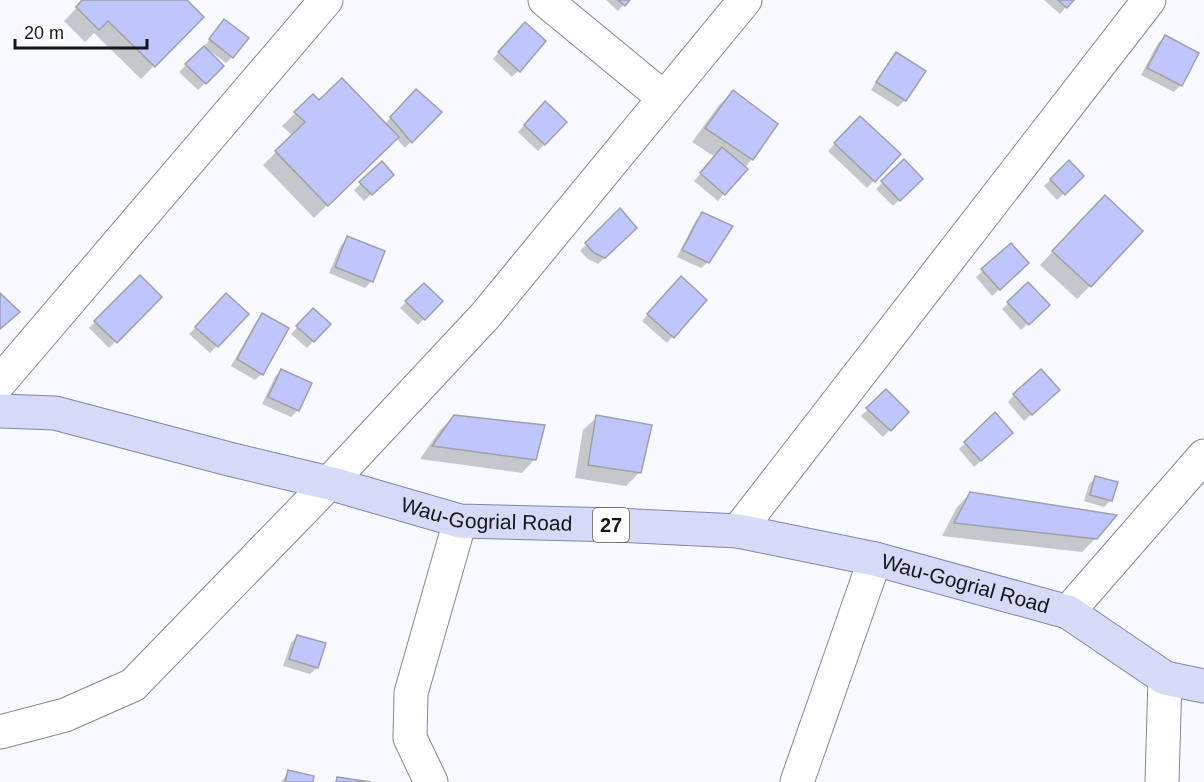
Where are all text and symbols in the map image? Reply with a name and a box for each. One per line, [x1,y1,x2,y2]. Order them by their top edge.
scale bar [15,12,147,50]
text: 20 m [24,23,64,43]
street label: Wau-Gogrial Road [398,493,573,535]
road number: 27 [593,508,629,542]
street label: Wau-Gogrial Road [879,549,1052,617]

